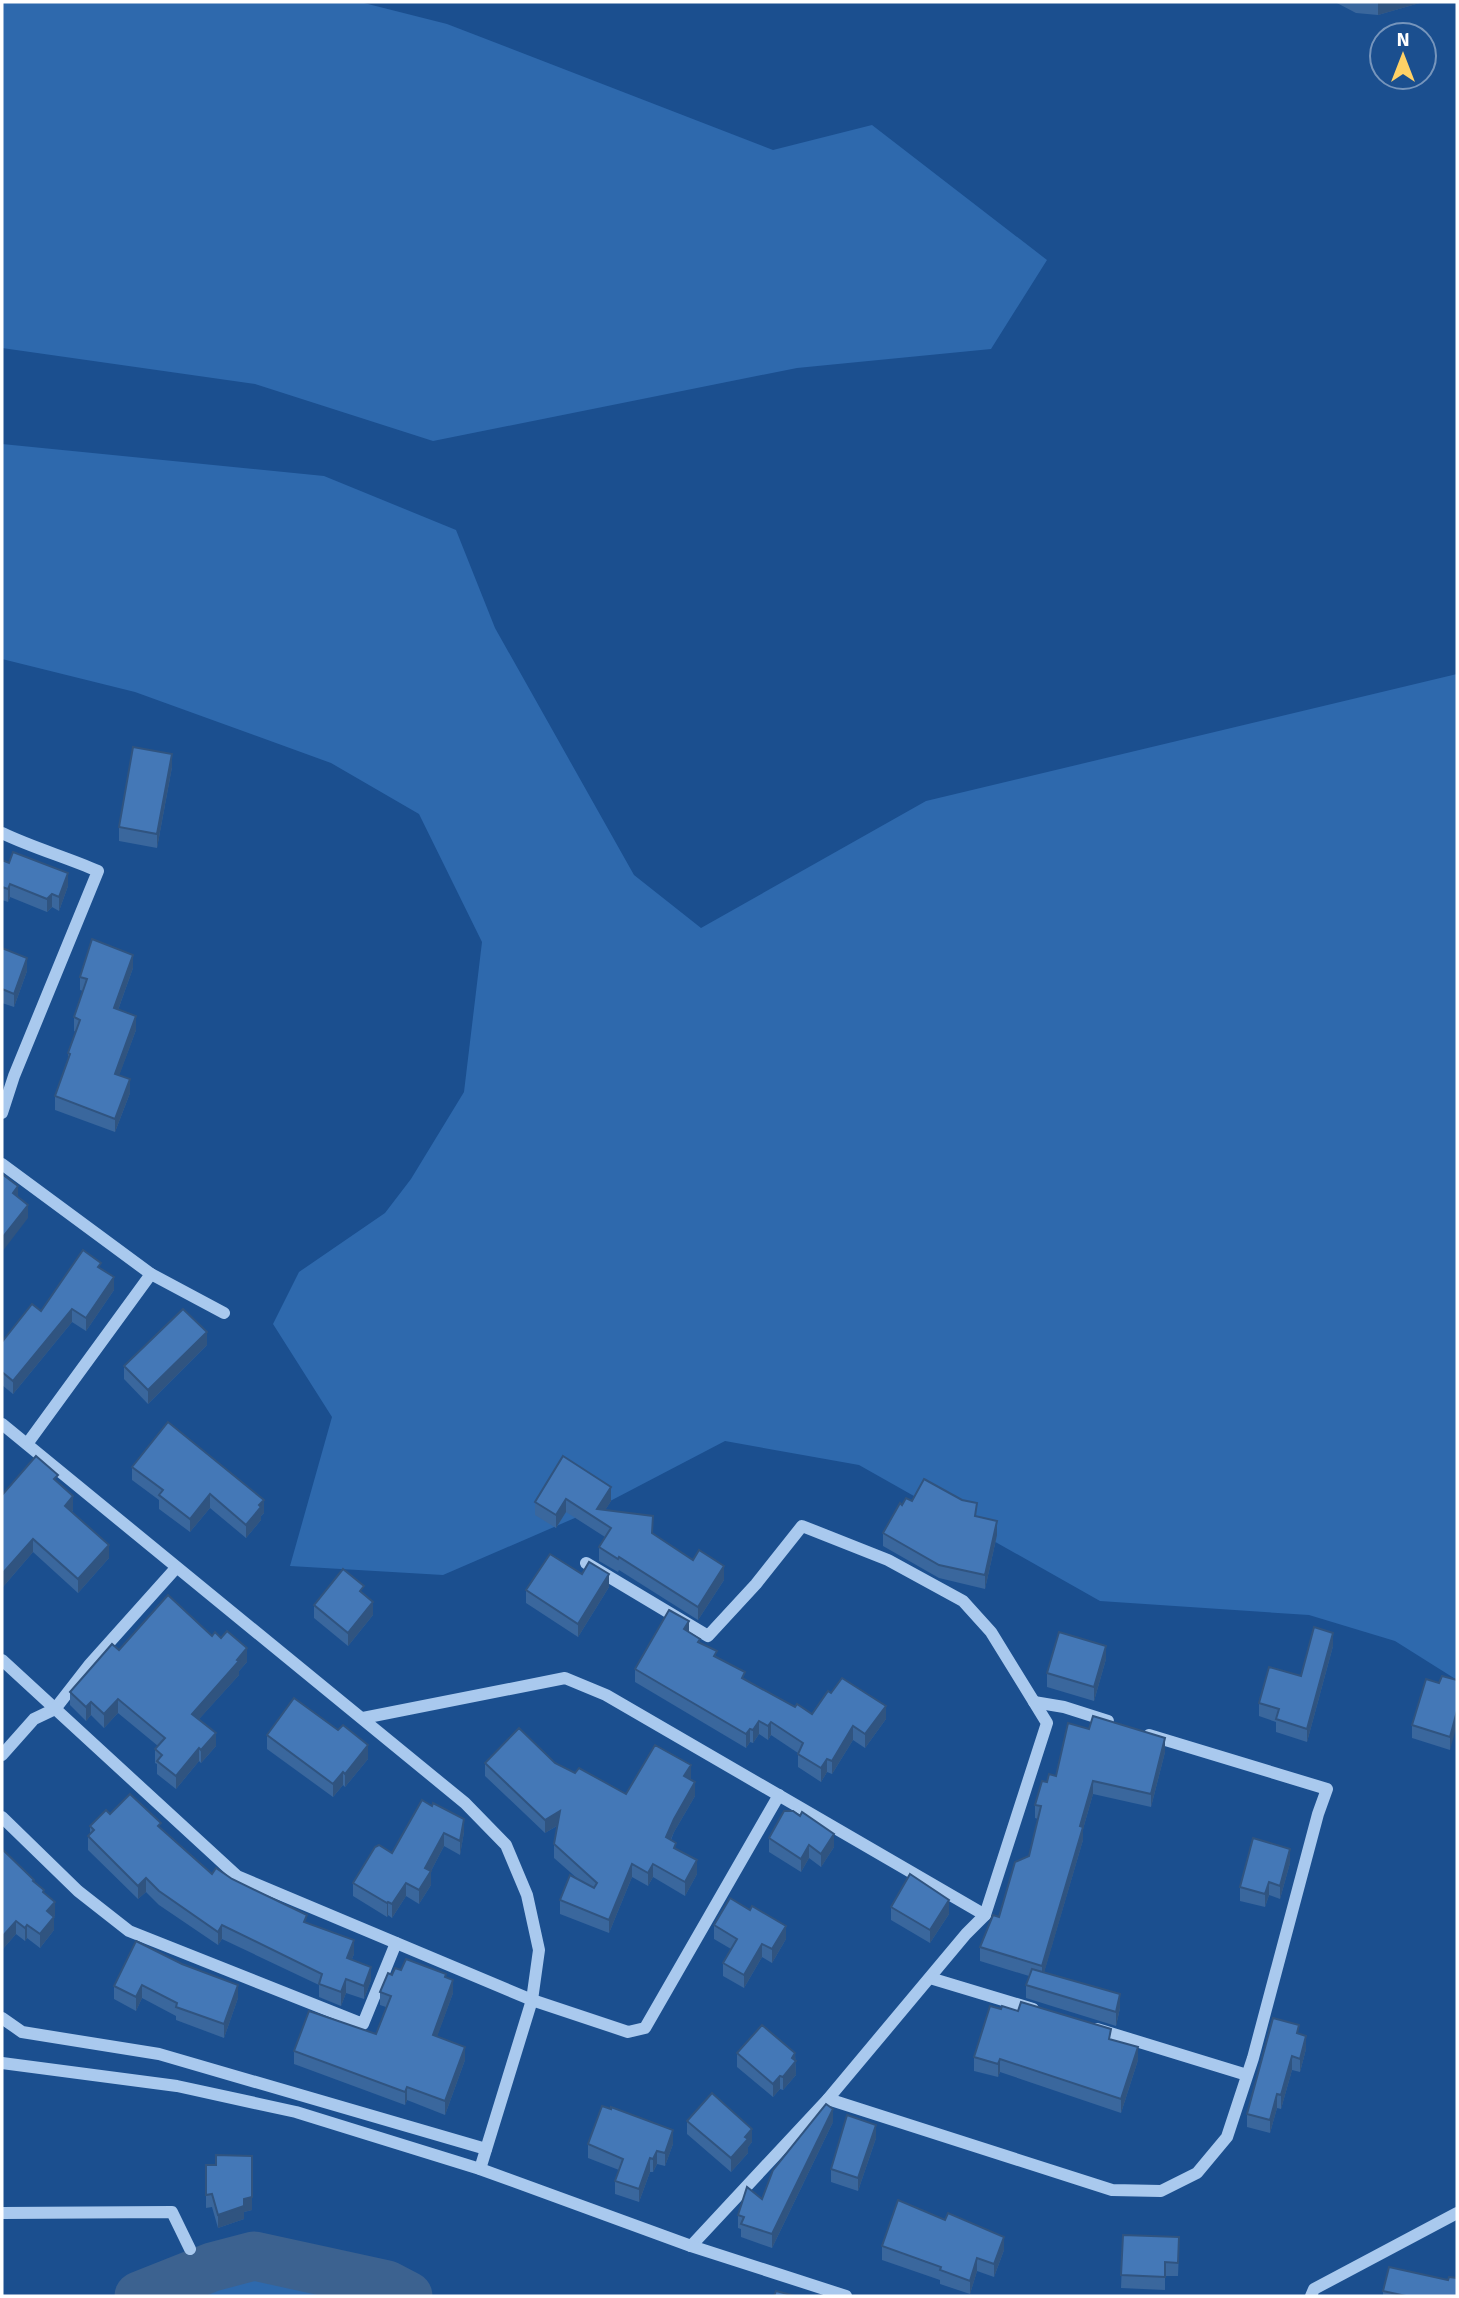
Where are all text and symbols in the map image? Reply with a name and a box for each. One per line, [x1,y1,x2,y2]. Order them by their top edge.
north arrow [1368,21,1438,91]
text: N [1396,28,1410,52]

